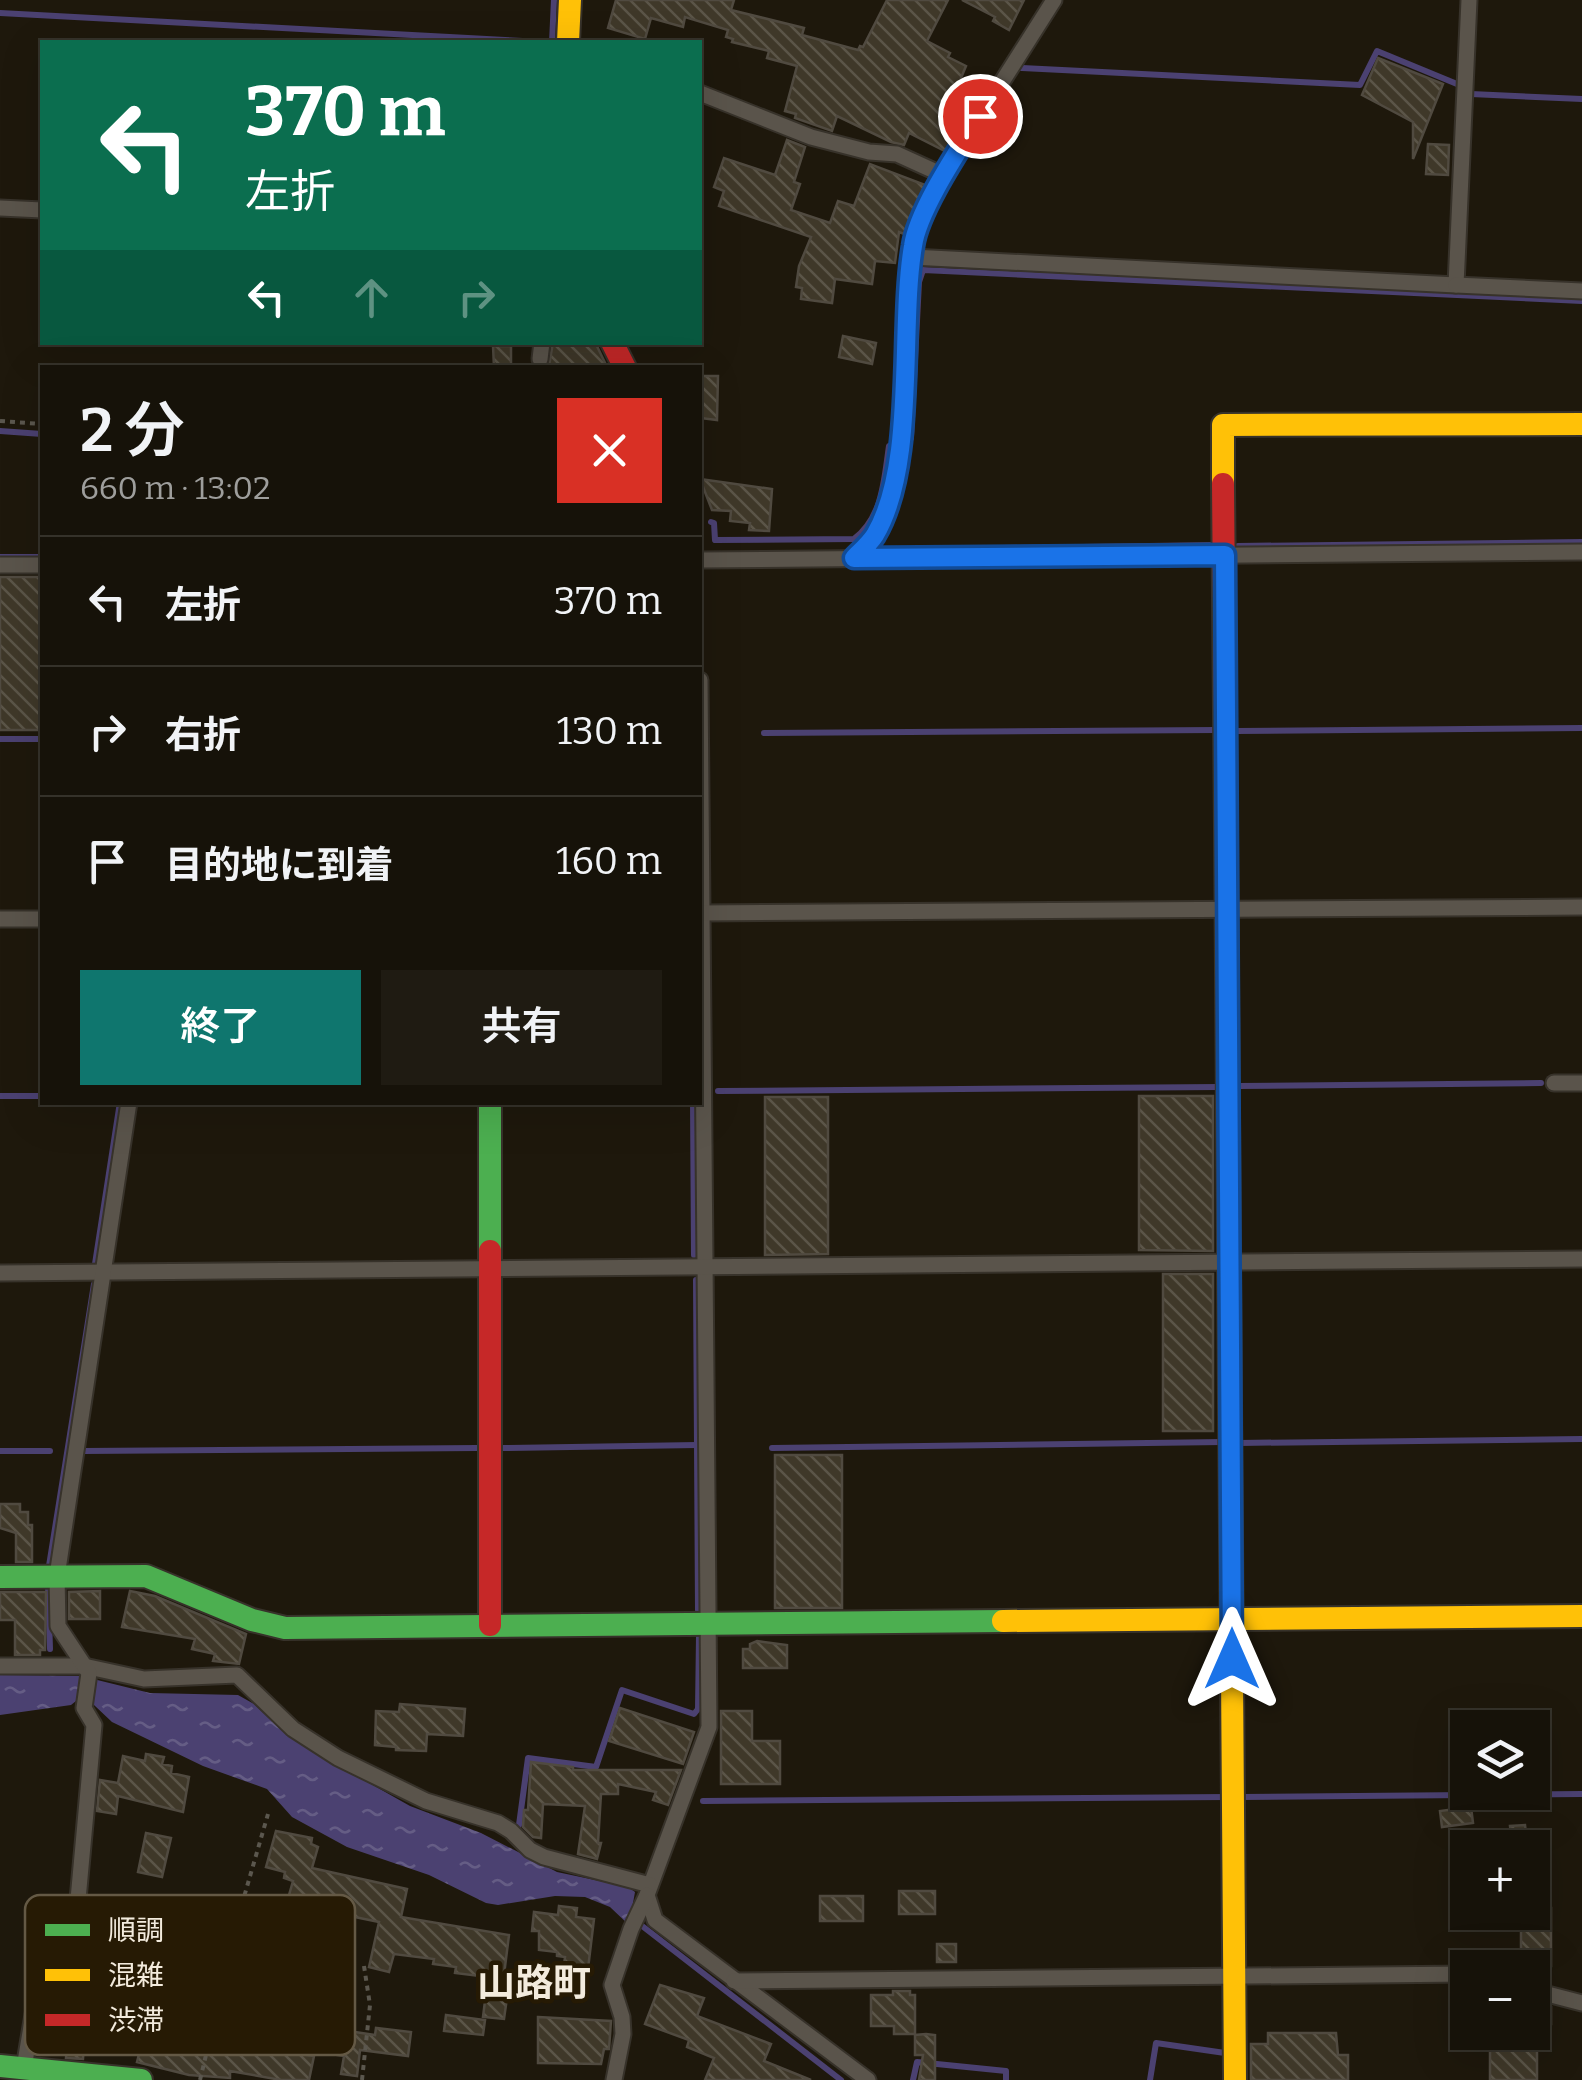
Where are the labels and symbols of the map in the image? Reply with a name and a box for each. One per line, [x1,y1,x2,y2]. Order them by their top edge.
pin [938,74,1023,159]
position arrow [1180,1607,1284,1711]
legend [25,1895,355,2055]
text: 順調 [108,1914,164,1947]
text: 混雑 [108,1959,164,1992]
district label: 山路町 [477,1960,591,2006]
text: 渋滞 [108,2004,164,2037]

